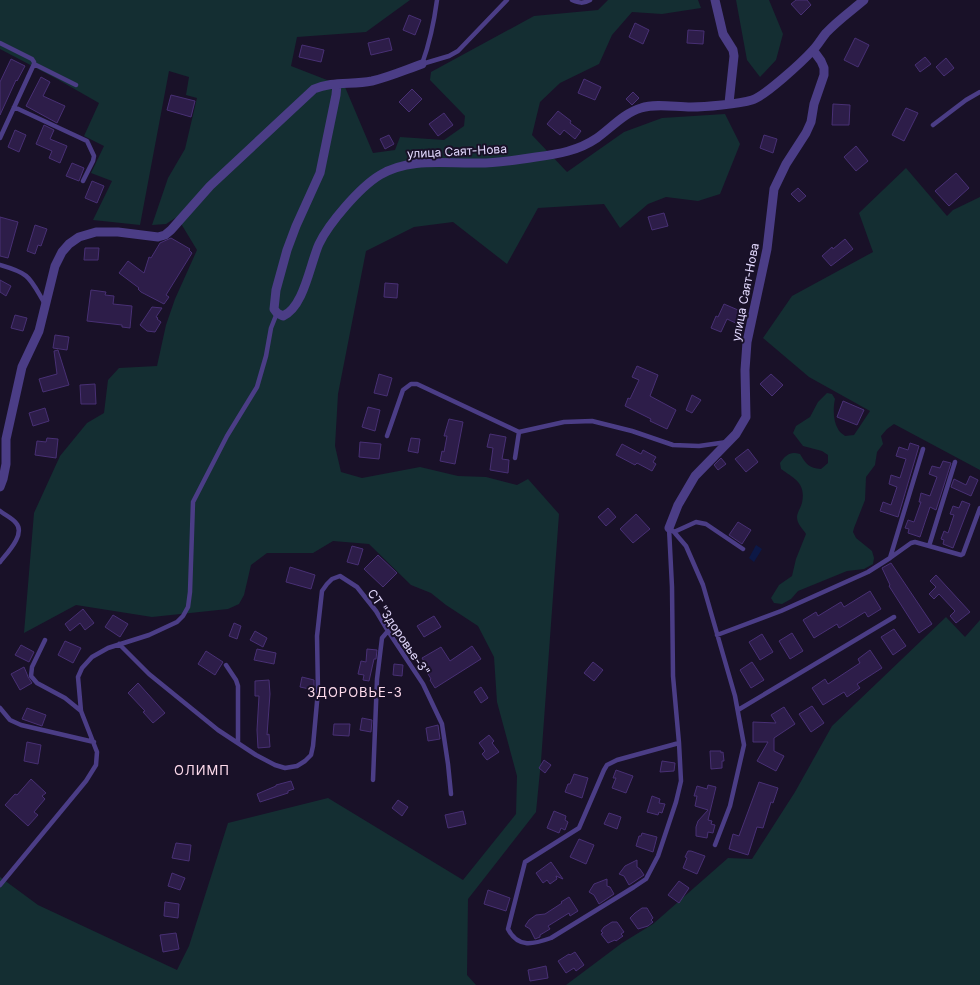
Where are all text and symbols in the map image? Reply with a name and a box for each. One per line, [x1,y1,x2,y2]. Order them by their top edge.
street label: улица Саят-Нова [407,141,507,161]
street label: улица Саят-Нова [728,242,762,342]
street label: СТ "Здоровье-3" [365,586,433,678]
district label: ЗДОРОВЬЕ-3 [307,684,403,700]
district label: ОЛИМП [174,762,230,778]

